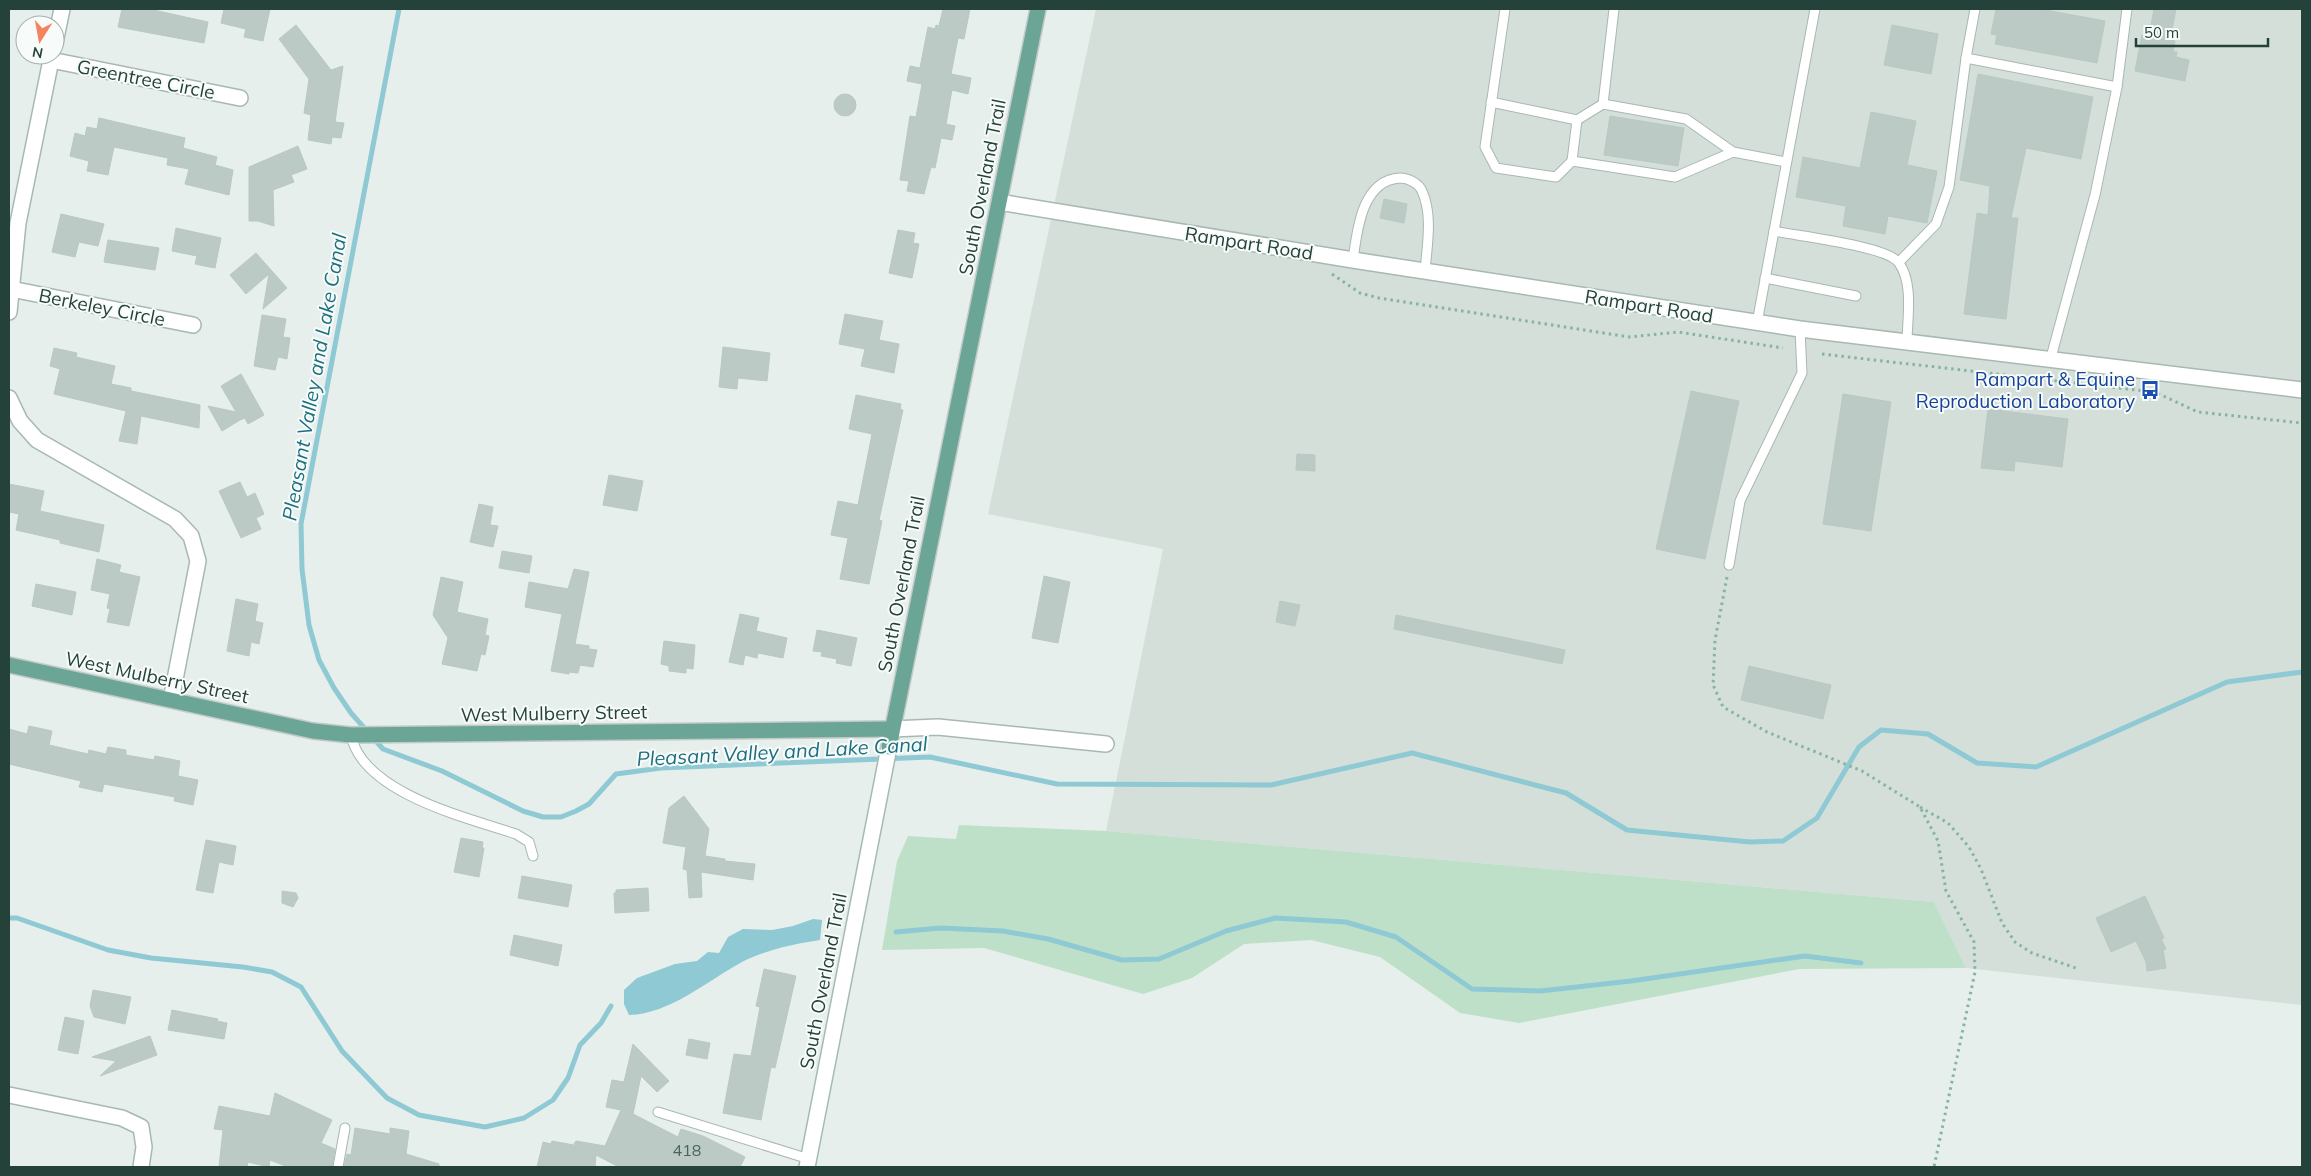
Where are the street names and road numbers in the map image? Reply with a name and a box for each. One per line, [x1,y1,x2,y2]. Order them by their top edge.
street label: Greentree Circle [75,54,217,104]
street label: South Overland Trail [953,97,1011,277]
street label: Rampart Road [1183,221,1315,265]
street label: Berkeley Circle [37,283,167,331]
street label: Rampart Road [1583,284,1715,328]
street label: South Overland Trail [872,494,930,674]
street label: West Mulberry Street [63,646,251,708]
street label: West Mulberry Street [460,699,648,727]
street label: South Overland Trail [794,891,852,1071]

